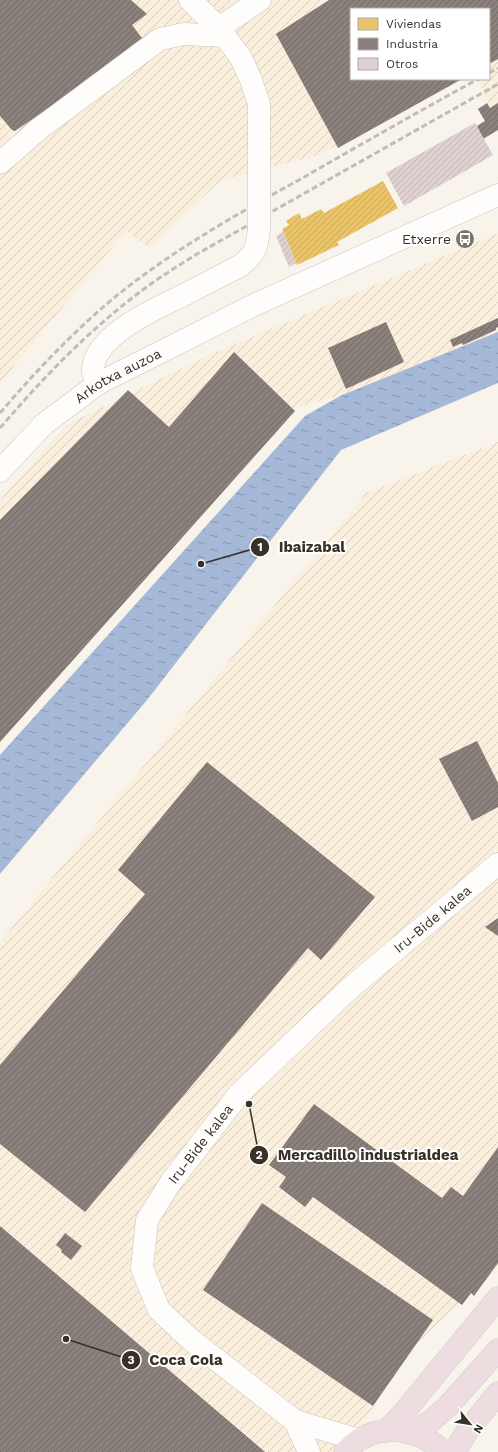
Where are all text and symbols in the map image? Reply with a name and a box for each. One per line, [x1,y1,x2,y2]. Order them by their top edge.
legend [350,8,490,80]
text: Viviendas [386,17,441,31]
text: Industria [386,37,438,51]
text: Otros [386,57,418,71]
bus stop icon: Etxerre [454,228,476,250]
place label: Etxerre [402,231,451,247]
street label: Arkotxa auzoa [71,345,164,406]
callout: Ibaizabal [250,533,353,560]
text: Ibaizabal [279,538,345,556]
text: 1 [257,540,263,554]
street label: Iru-Bide kalea [390,882,474,956]
street label: Iru-Bide kalea [165,1101,236,1187]
callout: Mercadillo industrialdea [249,1142,466,1169]
text: Mercadillo industrialdea [278,1146,459,1164]
text: 2 [255,1148,263,1162]
callout: Coca Cola [121,1346,230,1373]
text: Coca Cola [149,1351,223,1369]
text: 3 [127,1353,135,1367]
north arrow [450,1404,490,1444]
text: N [471,1422,486,1436]

